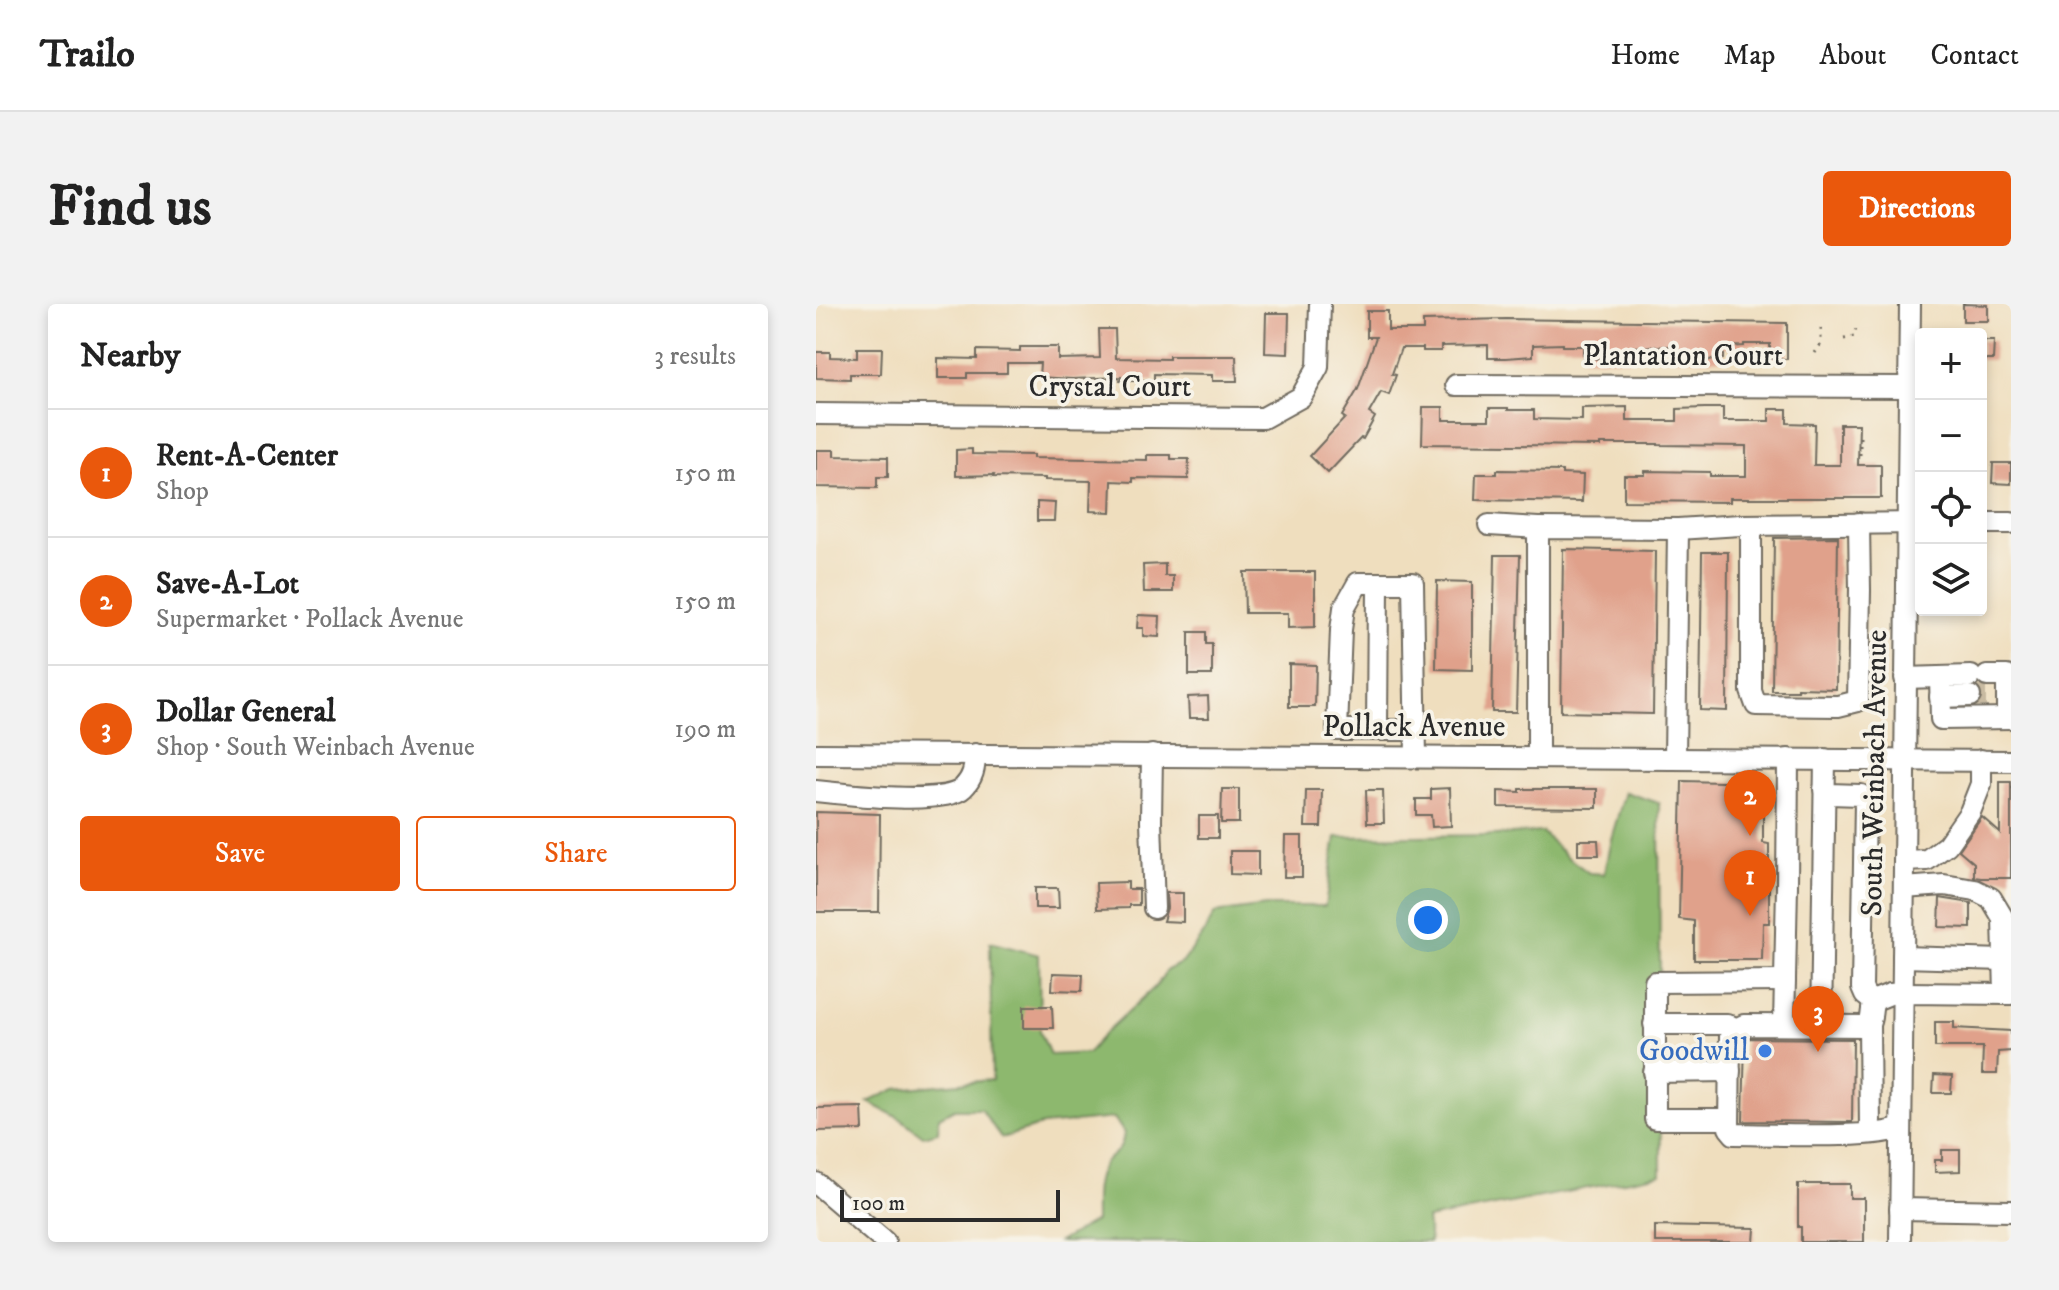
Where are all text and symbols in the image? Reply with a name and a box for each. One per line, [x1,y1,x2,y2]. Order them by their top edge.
text: Trailo [40,31,135,79]
text: Home [1611,38,1680,73]
text: Map [1724,38,1775,73]
text: About [1819,38,1886,73]
text: Contact [1930,38,2019,73]
button: Directions [1823,171,2011,246]
text: Find us [48,173,212,243]
map controls [1915,328,1987,616]
button: + [1915,328,1987,400]
text: Nearby [80,335,181,377]
street label: Plantation Court [1583,338,1783,375]
text: 3 results [654,340,736,373]
street label: Crystal Court [1029,369,1191,406]
button: − [1915,400,1987,472]
text: Rent-A-Center [156,438,338,475]
text: 1 [101,457,111,490]
text: 150 m [675,457,736,490]
button: locate [1915,472,1987,544]
text: Shop [156,475,209,508]
button: layers [1915,544,1987,616]
text: Save-A-Lot [156,566,299,603]
text: 2 [100,585,112,618]
text: 150 m [675,585,736,618]
text: Supermarket · Pollack Avenue [156,603,463,636]
street label: South Weinbach Avenue [1854,629,1896,917]
text: Dollar General [156,694,336,731]
street label: Pollack Avenue [1323,709,1505,746]
text: 3 [101,713,111,746]
text: 190 m [674,713,736,746]
text: Shop · South Weinbach Avenue [156,731,475,764]
pin: 2 [1724,770,1776,836]
button: Save [80,816,400,891]
button: Share [416,816,736,891]
pin: 1 [1724,850,1776,916]
your location [1408,900,1448,940]
pin: 3 [1792,986,1844,1052]
place label: Goodwill [1639,1033,1749,1070]
marker: Goodwill [1756,1042,1774,1060]
scale bar [840,1186,1060,1222]
text: 100 m [852,1190,905,1217]

